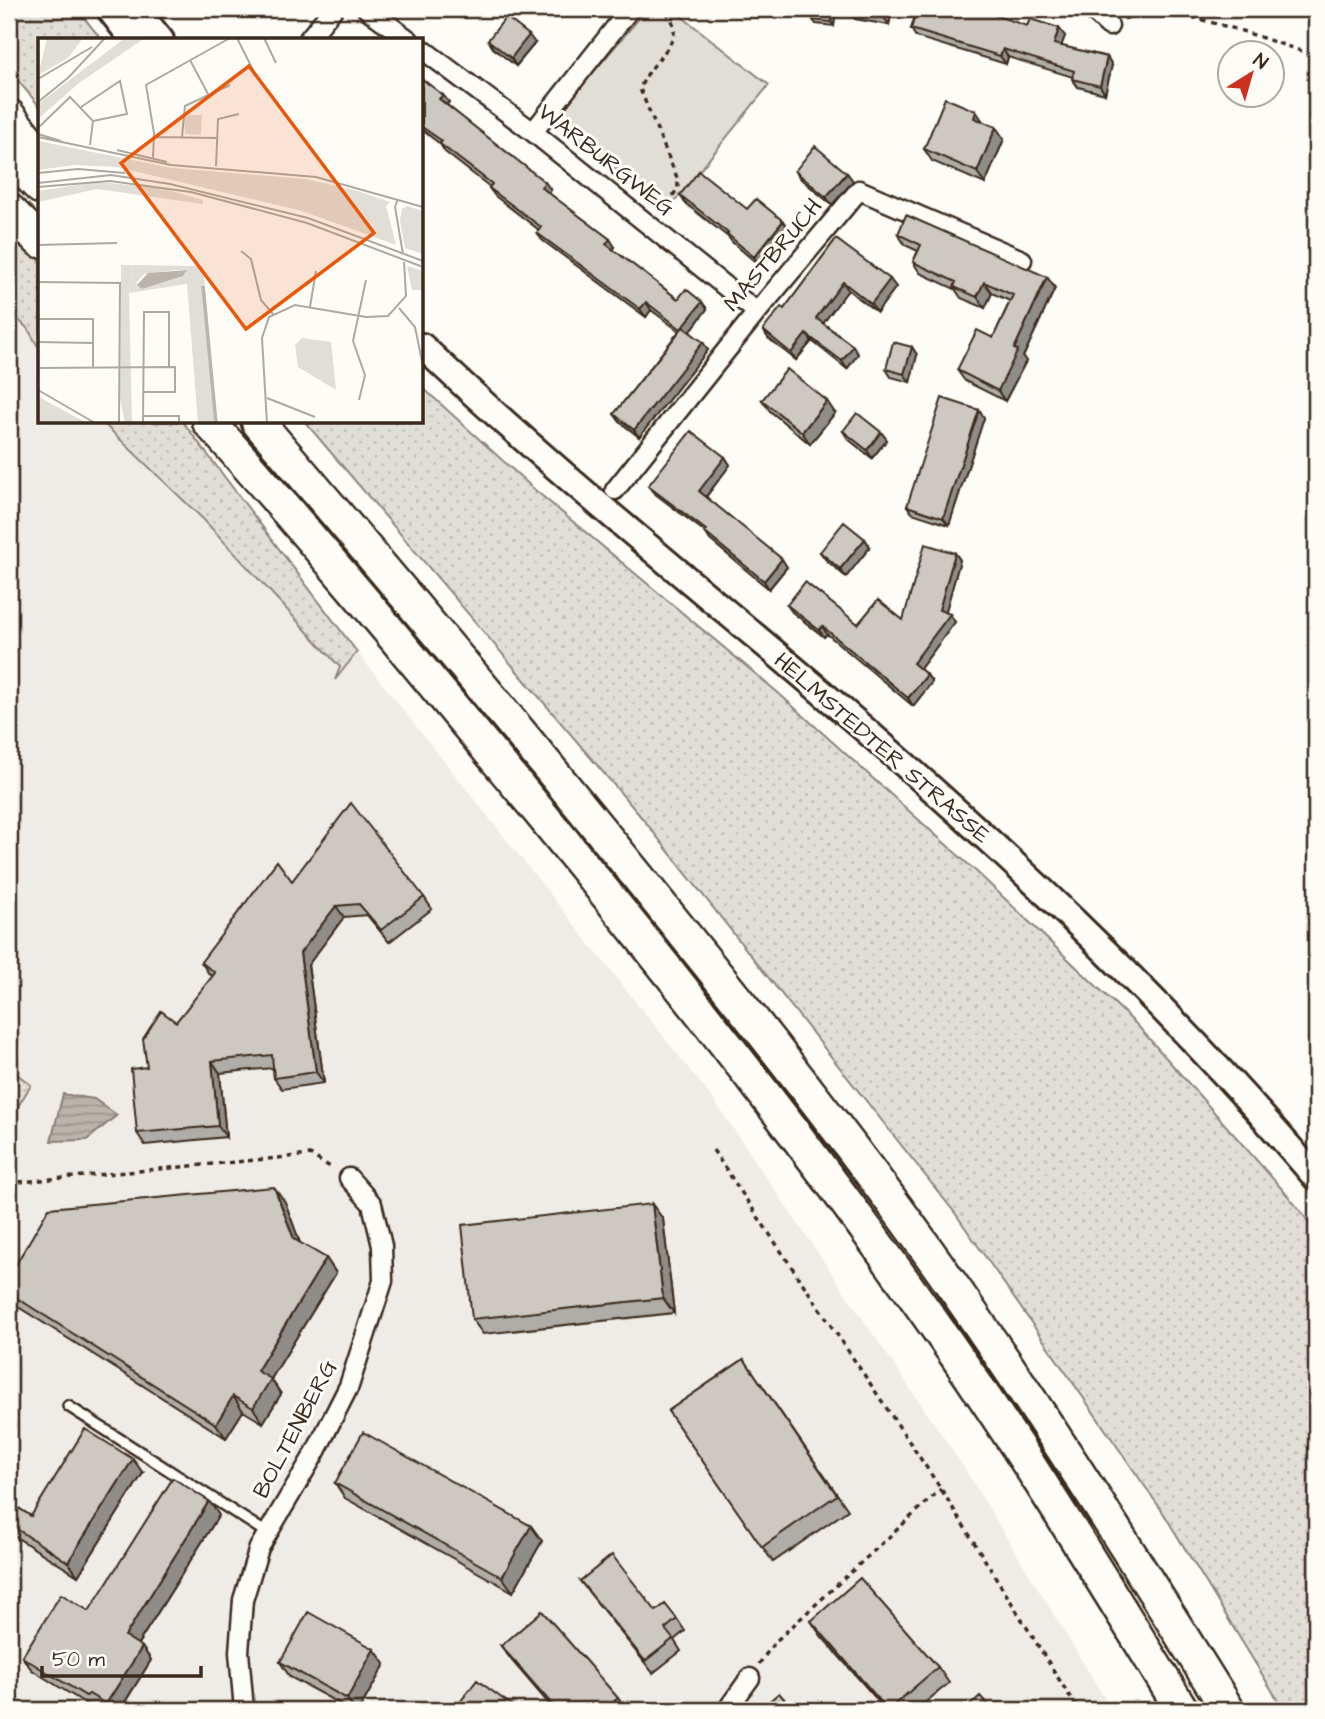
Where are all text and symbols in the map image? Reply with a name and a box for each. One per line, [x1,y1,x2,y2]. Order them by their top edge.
inset map [38,38,424,424]
north arrow [1216,38,1286,108]
text: N [1247,47,1273,76]
street label: WARBURGWEG [531,96,681,224]
street label: MASTBRUCH [716,192,830,318]
street label: HELMSTEDTER STRASSE [767,645,997,851]
street label: BOLTENBERG [245,1354,345,1504]
scale bar [42,1635,201,1679]
text: 50 m [52,1645,106,1674]

